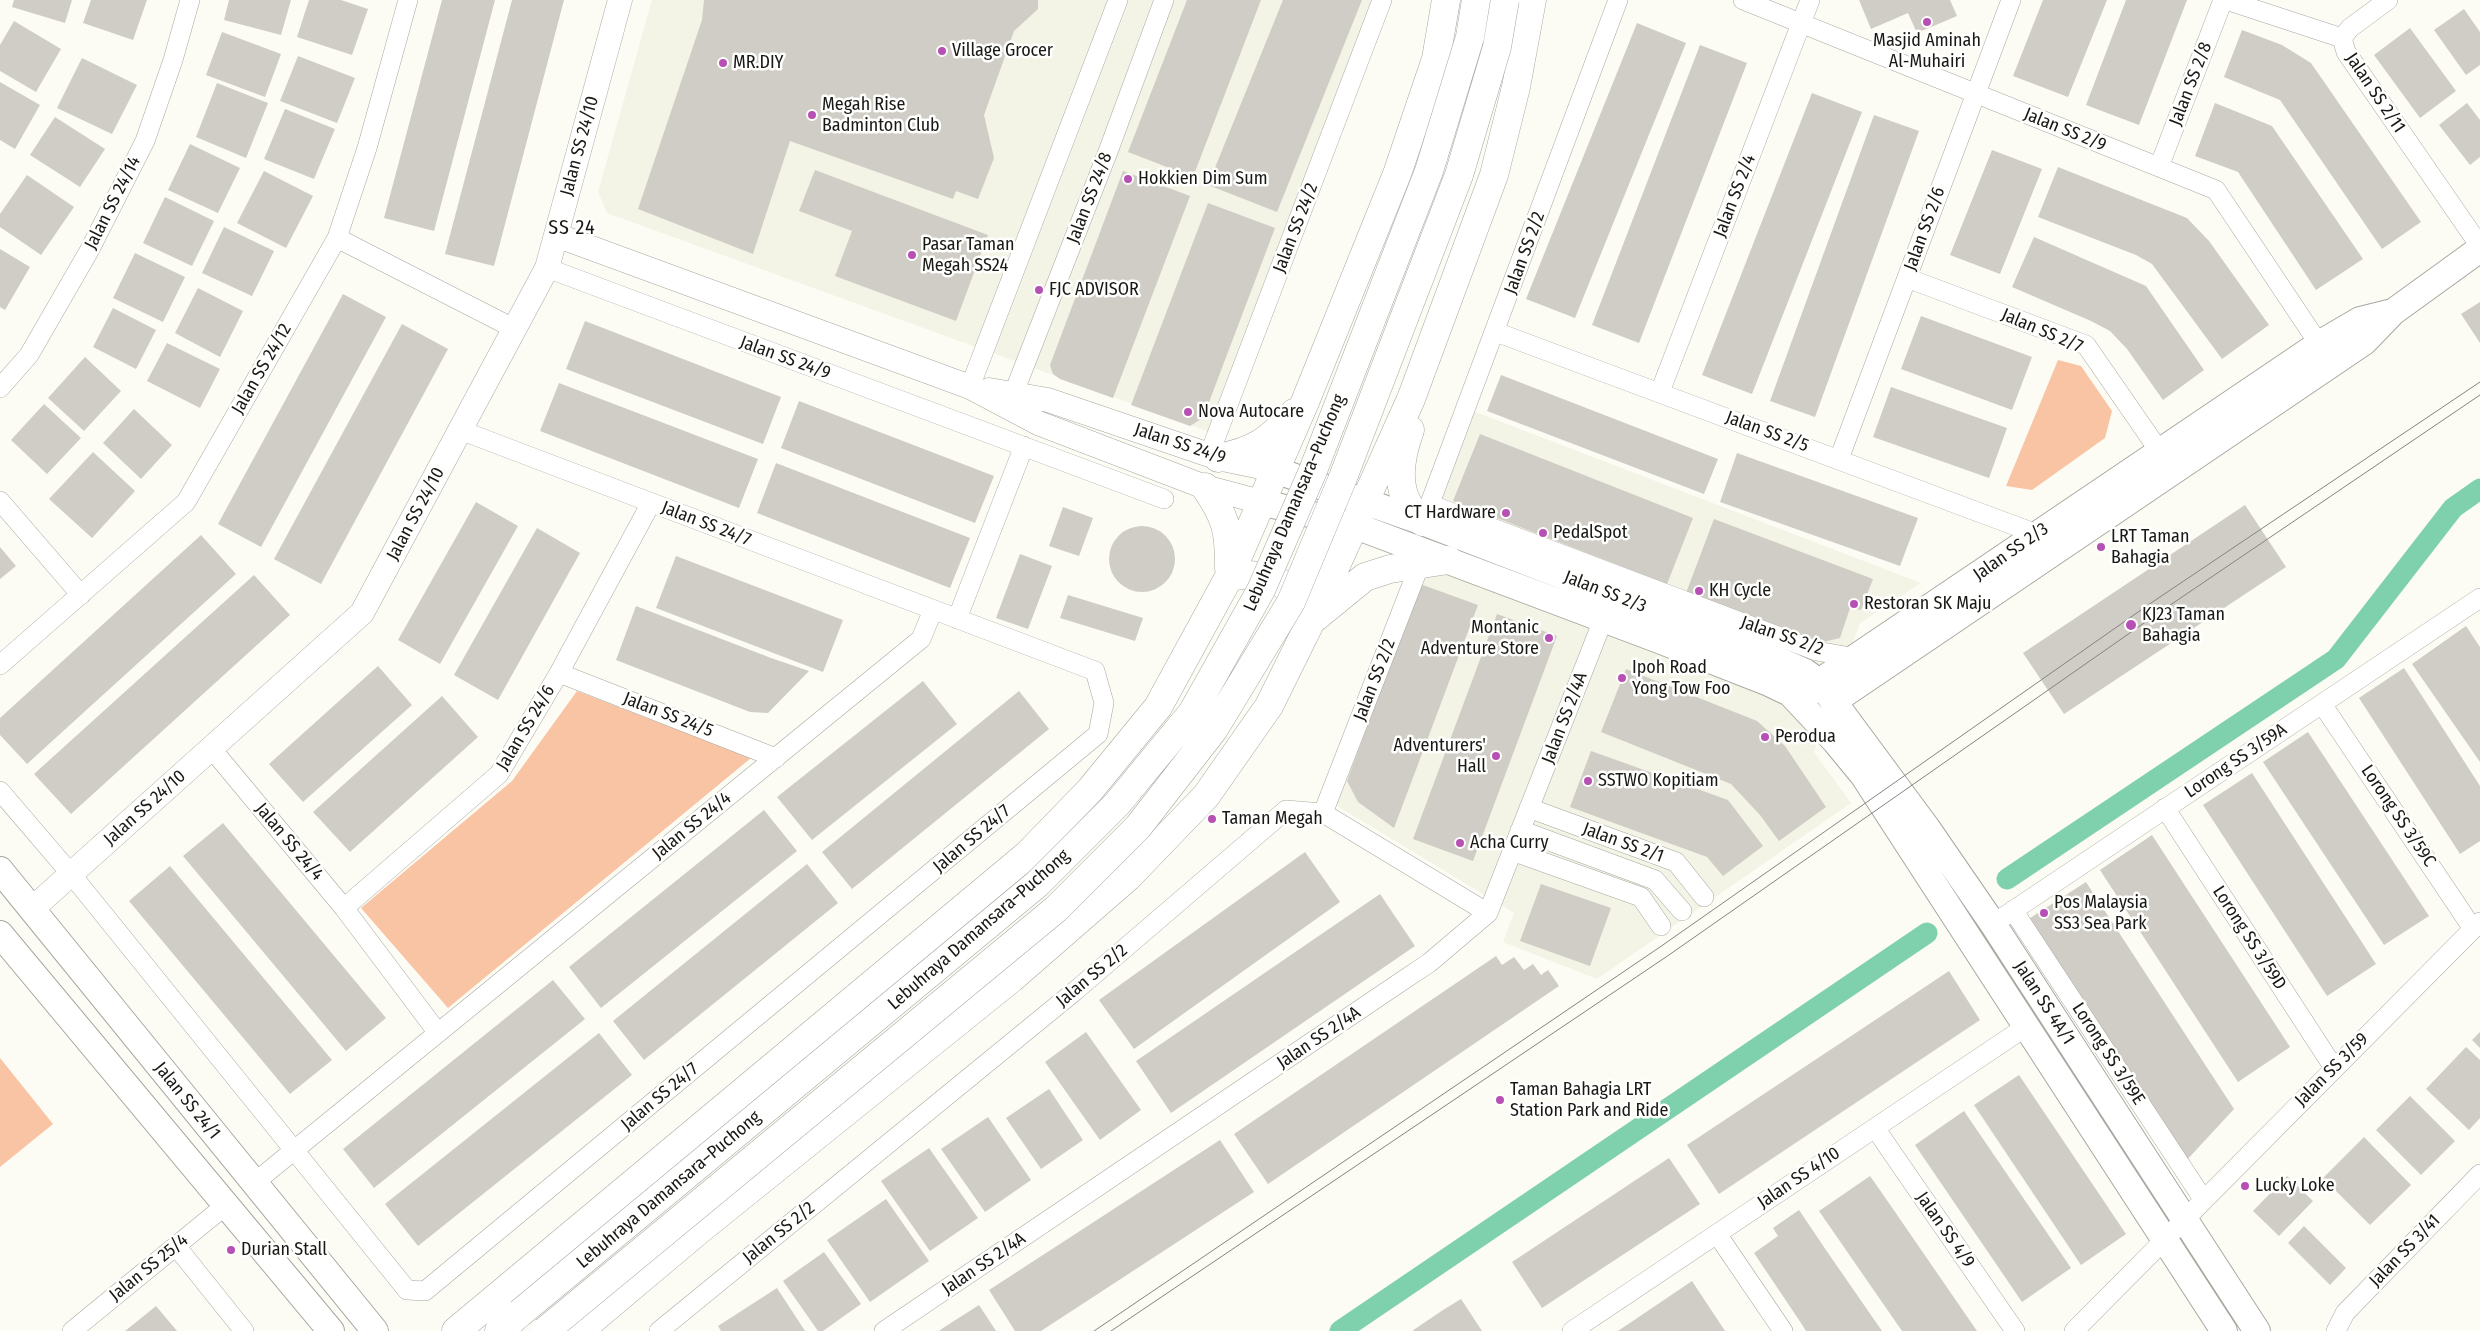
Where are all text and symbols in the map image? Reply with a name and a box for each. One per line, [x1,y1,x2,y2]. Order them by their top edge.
marker: Masjid Aminah Al-Muhairi [1921,16,1933,28]
place label: Masjid Aminah Al-Muhairi [1873,30,1981,72]
street label: Jalan SS 2/8 [2165,39,2217,129]
place label: Village Grocer [952,40,1053,62]
marker: Village Grocer [936,45,948,57]
street label: Jalan SS 2/11 [2340,49,2410,137]
place label: MR.DIY [733,52,784,74]
marker: MR.DIY [717,57,729,69]
street label: Jalan SS 24/10 [556,94,604,198]
place label: Megah Rise Badminton Club [822,94,940,136]
street label: Jalan SS 2/9 [2021,104,2109,156]
marker: Megah Rise Badminton Club [806,109,818,121]
street label: Jalan SS 24/8 [1063,150,1117,246]
street label: Jalan SS 2/4 [1709,152,1761,240]
street label: Jalan SS 24/14 [80,153,146,253]
place label: Hokkien Dim Sum [1138,168,1268,190]
marker: Hokkien Dim Sum [1122,173,1134,185]
street label: Jalan SS 24/2 [1269,180,1323,276]
street label: Jalan SS 2/6 [1900,184,1950,274]
street label: Jalan SS 2/2 [1500,209,1550,297]
district label: SS 24 [548,216,596,240]
place label: Pasar Taman Megah SS24 [922,234,1014,276]
marker: Pasar Taman Megah SS24 [906,249,918,261]
place label: FJC ADVISOR [1049,279,1139,301]
marker: FJC ADVISOR [1033,284,1045,296]
street label: Jalan SS 2/7 [1998,304,2086,358]
street label: Jalan SS 24/12 [227,320,297,418]
street label: Jalan SS 24/9 [737,332,833,384]
street label: Lebuhraya Damansara–Puchong [1239,391,1351,615]
place label: Nova Autocare [1198,401,1304,423]
marker: Nova Autocare [1182,406,1194,418]
street label: Jalan SS 2/5 [1722,407,1812,457]
street label: Jalan SS 24/9 [1131,419,1229,469]
street label: Jalan SS 24/10 [382,464,450,564]
street label: Jalan SS 24/7 [658,497,754,551]
place label: CT Hardware [1404,502,1496,524]
marker: CT Hardware [1500,507,1512,519]
street label: Jalan SS 2/3 [1969,518,2053,586]
place label: PedalSpot [1553,522,1628,544]
place label: LRT Taman Bahagia [2111,526,2189,568]
marker: PedalSpot [1537,527,1549,539]
marker: LRT Taman Bahagia [2095,541,2107,553]
street label: Jalan SS 2/3 [1561,566,1649,618]
place label: KH Cycle [1709,580,1771,602]
marker: KH Cycle [1693,585,1705,597]
place label: Restoran SK Maju [1864,593,1992,615]
marker: Restoran SK Maju [1848,598,1860,610]
place label: KJ23 Taman Bahagia [2142,604,2225,646]
street label: Jalan SS 2/2 [1738,612,1826,660]
place label: Montanic Adventure Store [1421,617,1539,660]
marker: KJ23 Taman Bahagia [2124,618,2138,632]
marker: Montanic Adventure Store [1543,632,1555,644]
street label: Jalan SS 2/2 [1349,636,1401,724]
place label: Ipoh Road Yong Tow Foo [1632,657,1731,700]
street label: Jalan SS 2/4A [1538,669,1592,767]
marker: Ipoh Road Yong Tow Foo [1616,672,1628,684]
street label: Jalan SS 24/6 [492,682,560,774]
street label: Jalan SS 24/5 [620,688,716,742]
street label: Lorong SS 3/59A [2181,719,2291,803]
place label: Perodua [1775,726,1836,748]
marker: Perodua [1759,731,1771,743]
place label: Adventurers' Hall [1394,735,1486,778]
marker: Adventurers' Hall [1490,750,1502,762]
street label: Lorong SS 3/59C [2356,761,2440,871]
street label: Jalan SS 24/10 [100,766,190,850]
place label: SSTWO Kopitiam [1598,770,1719,792]
marker: SSTWO Kopitiam [1582,775,1594,787]
street label: Jalan SS 24/4 [648,788,736,864]
street label: Jalan SS 24/4 [250,799,328,885]
street label: Jalan SS 24/7 [929,800,1015,878]
place label: Taman Megah [1222,808,1323,830]
marker: Taman Megah [1206,813,1218,825]
street label: Jalan SS 2/1 [1579,818,1667,868]
place label: Acha Curry [1470,832,1549,854]
marker: Acha Curry [1454,837,1466,849]
street label: Lebuhraya Damansara–Puchong [884,845,1074,1015]
street label: Lorong SS 3/59D [2207,882,2291,994]
place label: Pos Malaysia SS3 Sea Park [2054,892,2148,934]
marker: Pos Malaysia SS3 Sea Park [2038,907,2050,919]
street label: Jalan SS 2/2 [1052,940,1132,1012]
street label: Jalan SS 4A/1 [2009,957,2079,1049]
street label: Lorong SS 3/59E [2067,999,2149,1109]
street label: Jalan SS 2/4A [1273,1002,1365,1074]
street label: Jalan SS 3/59 [2291,1029,2373,1111]
street label: Jalan SS 24/1 [149,1058,225,1144]
street label: Jalan SS 24/7 [617,1058,703,1136]
place label: Taman Bahagia LRT Station Park and Ride [1510,1079,1668,1122]
marker: Taman Bahagia LRT Station Park and Ride [1494,1094,1506,1106]
street label: Lebuhraya Damansara–Puchong [573,1107,765,1273]
street label: Jalan SS 4/10 [1754,1143,1844,1213]
place label: Lucky Loke [2255,1175,2335,1197]
marker: Lucky Loke [2239,1180,2251,1192]
street label: Jalan SS 4/9 [1911,1188,1979,1272]
street label: Jalan SS 2/2 [739,1197,819,1269]
street label: Jalan SS 3/41 [2365,1210,2445,1292]
street label: Jalan SS 2/4A [938,1228,1030,1300]
street label: Jalan SS 25/4 [105,1230,193,1306]
place label: Durian Stall [241,1239,327,1261]
marker: Durian Stall [225,1244,237,1256]

